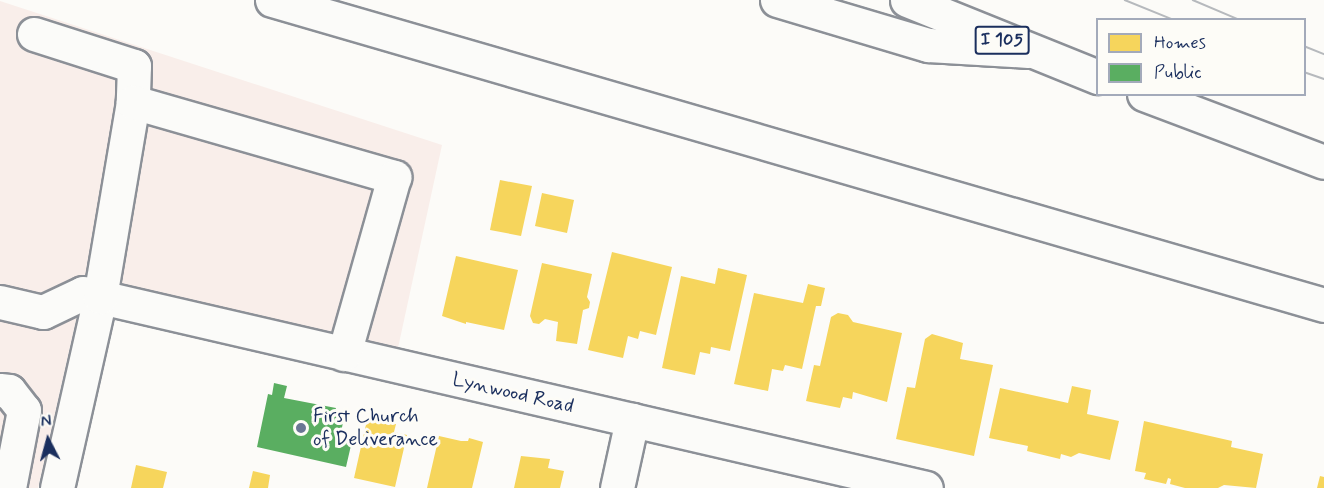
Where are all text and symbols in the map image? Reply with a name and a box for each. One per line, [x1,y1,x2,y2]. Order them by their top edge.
legend [1096,18,1306,96]
road number: I 105 [974,25,1030,55]
text: Homes [1154,31,1206,55]
text: Public [1154,61,1202,85]
street label: Lynwood Road [450,367,576,419]
place label: First Church of Deliverance [313,404,439,451]
north arrow [18,410,78,470]
text: N [40,411,52,433]
marker: First Church of Deliverance [294,421,308,435]

